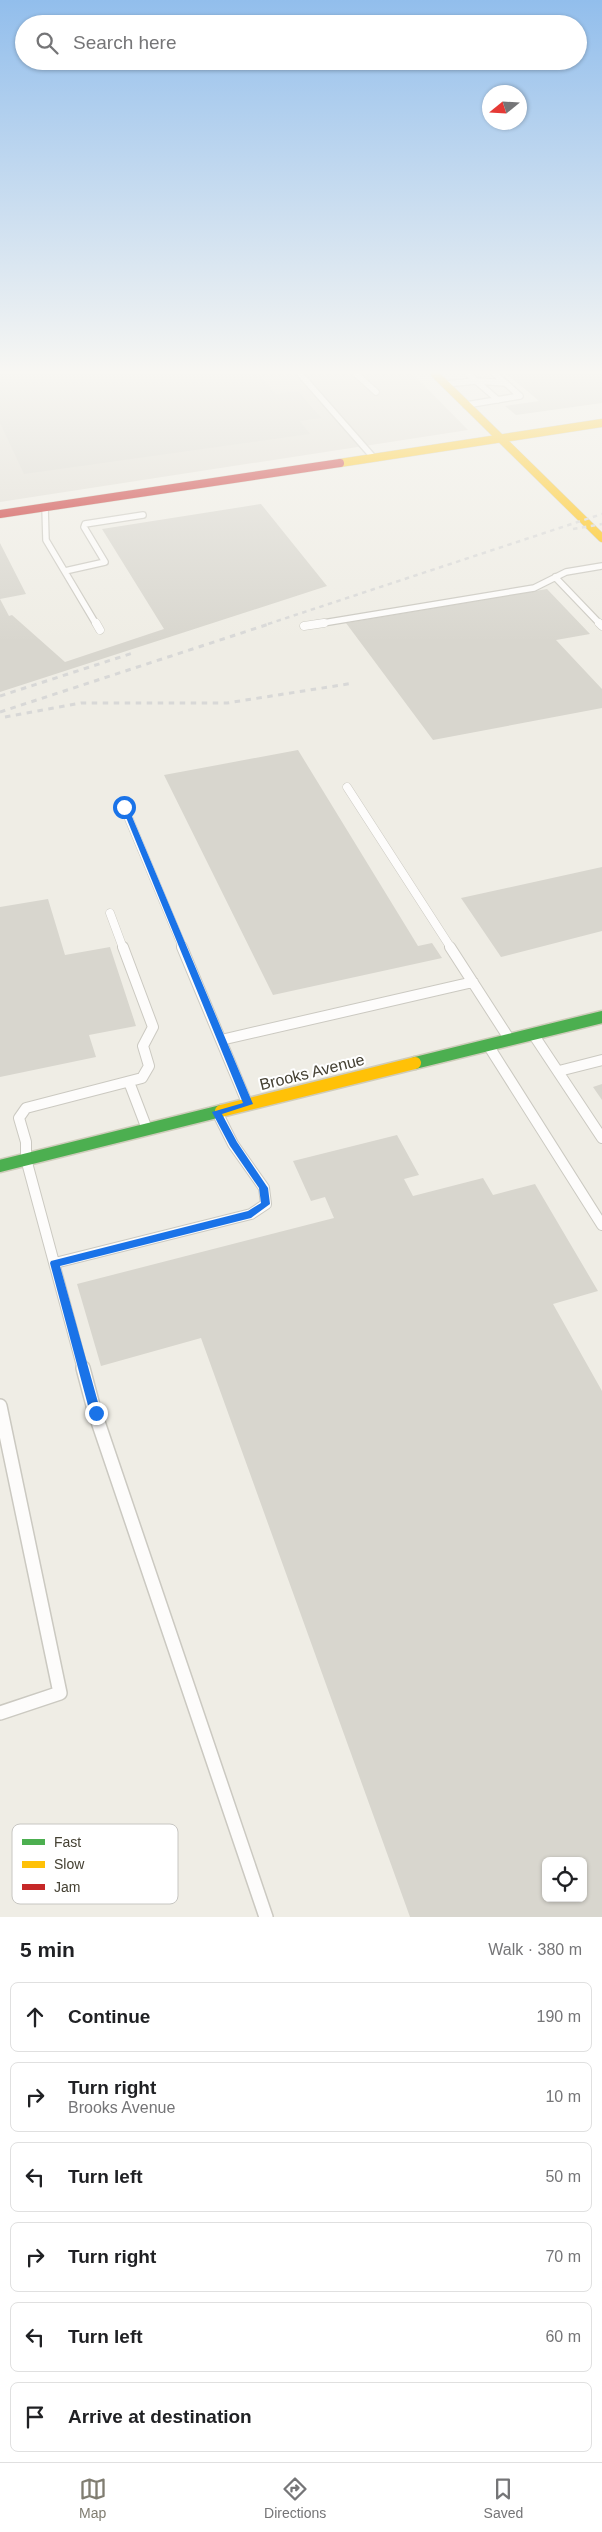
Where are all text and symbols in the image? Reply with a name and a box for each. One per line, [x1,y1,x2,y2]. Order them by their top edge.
search box [15,15,587,70]
icon: search [33,29,61,57]
text: Search here [73,32,177,53]
north arrow [482,85,527,130]
route start [113,796,136,819]
street label: Brooks Avenue [258,1051,366,1093]
route end [85,1402,108,1425]
legend [12,1824,178,1904]
text: Fast [54,1834,81,1850]
text: Slow [54,1856,85,1872]
map controls [542,1857,587,1902]
button: locate [542,1857,587,1902]
text: Jam [54,1879,80,1895]
text: 5 min [20,1938,75,1961]
text: Walk · 380 m [488,1941,582,1958]
icon: ahead [21,2003,49,2031]
text: Continue [68,2006,150,2027]
text: 190 m [537,2008,581,2025]
text: Turn right [68,2077,156,2098]
icon: right [21,2083,49,2111]
text: 10 m [545,2088,581,2105]
text: Brooks Avenue [68,2099,175,2116]
icon: left [21,2163,49,2191]
text: Turn left [68,2166,143,2187]
text: 50 m [545,2168,581,2185]
icon: right [21,2243,49,2271]
text: Turn right [68,2246,156,2267]
text: 70 m [545,2248,581,2265]
icon: left [21,2323,49,2351]
text: Turn left [68,2326,143,2347]
text: 60 m [545,2328,581,2345]
icon: arrive [21,2403,49,2431]
text: Arrive at destination [68,2406,252,2427]
tab: Map [79,2475,107,2521]
tab: Directions [264,2475,326,2521]
tab: Saved [484,2475,523,2521]

